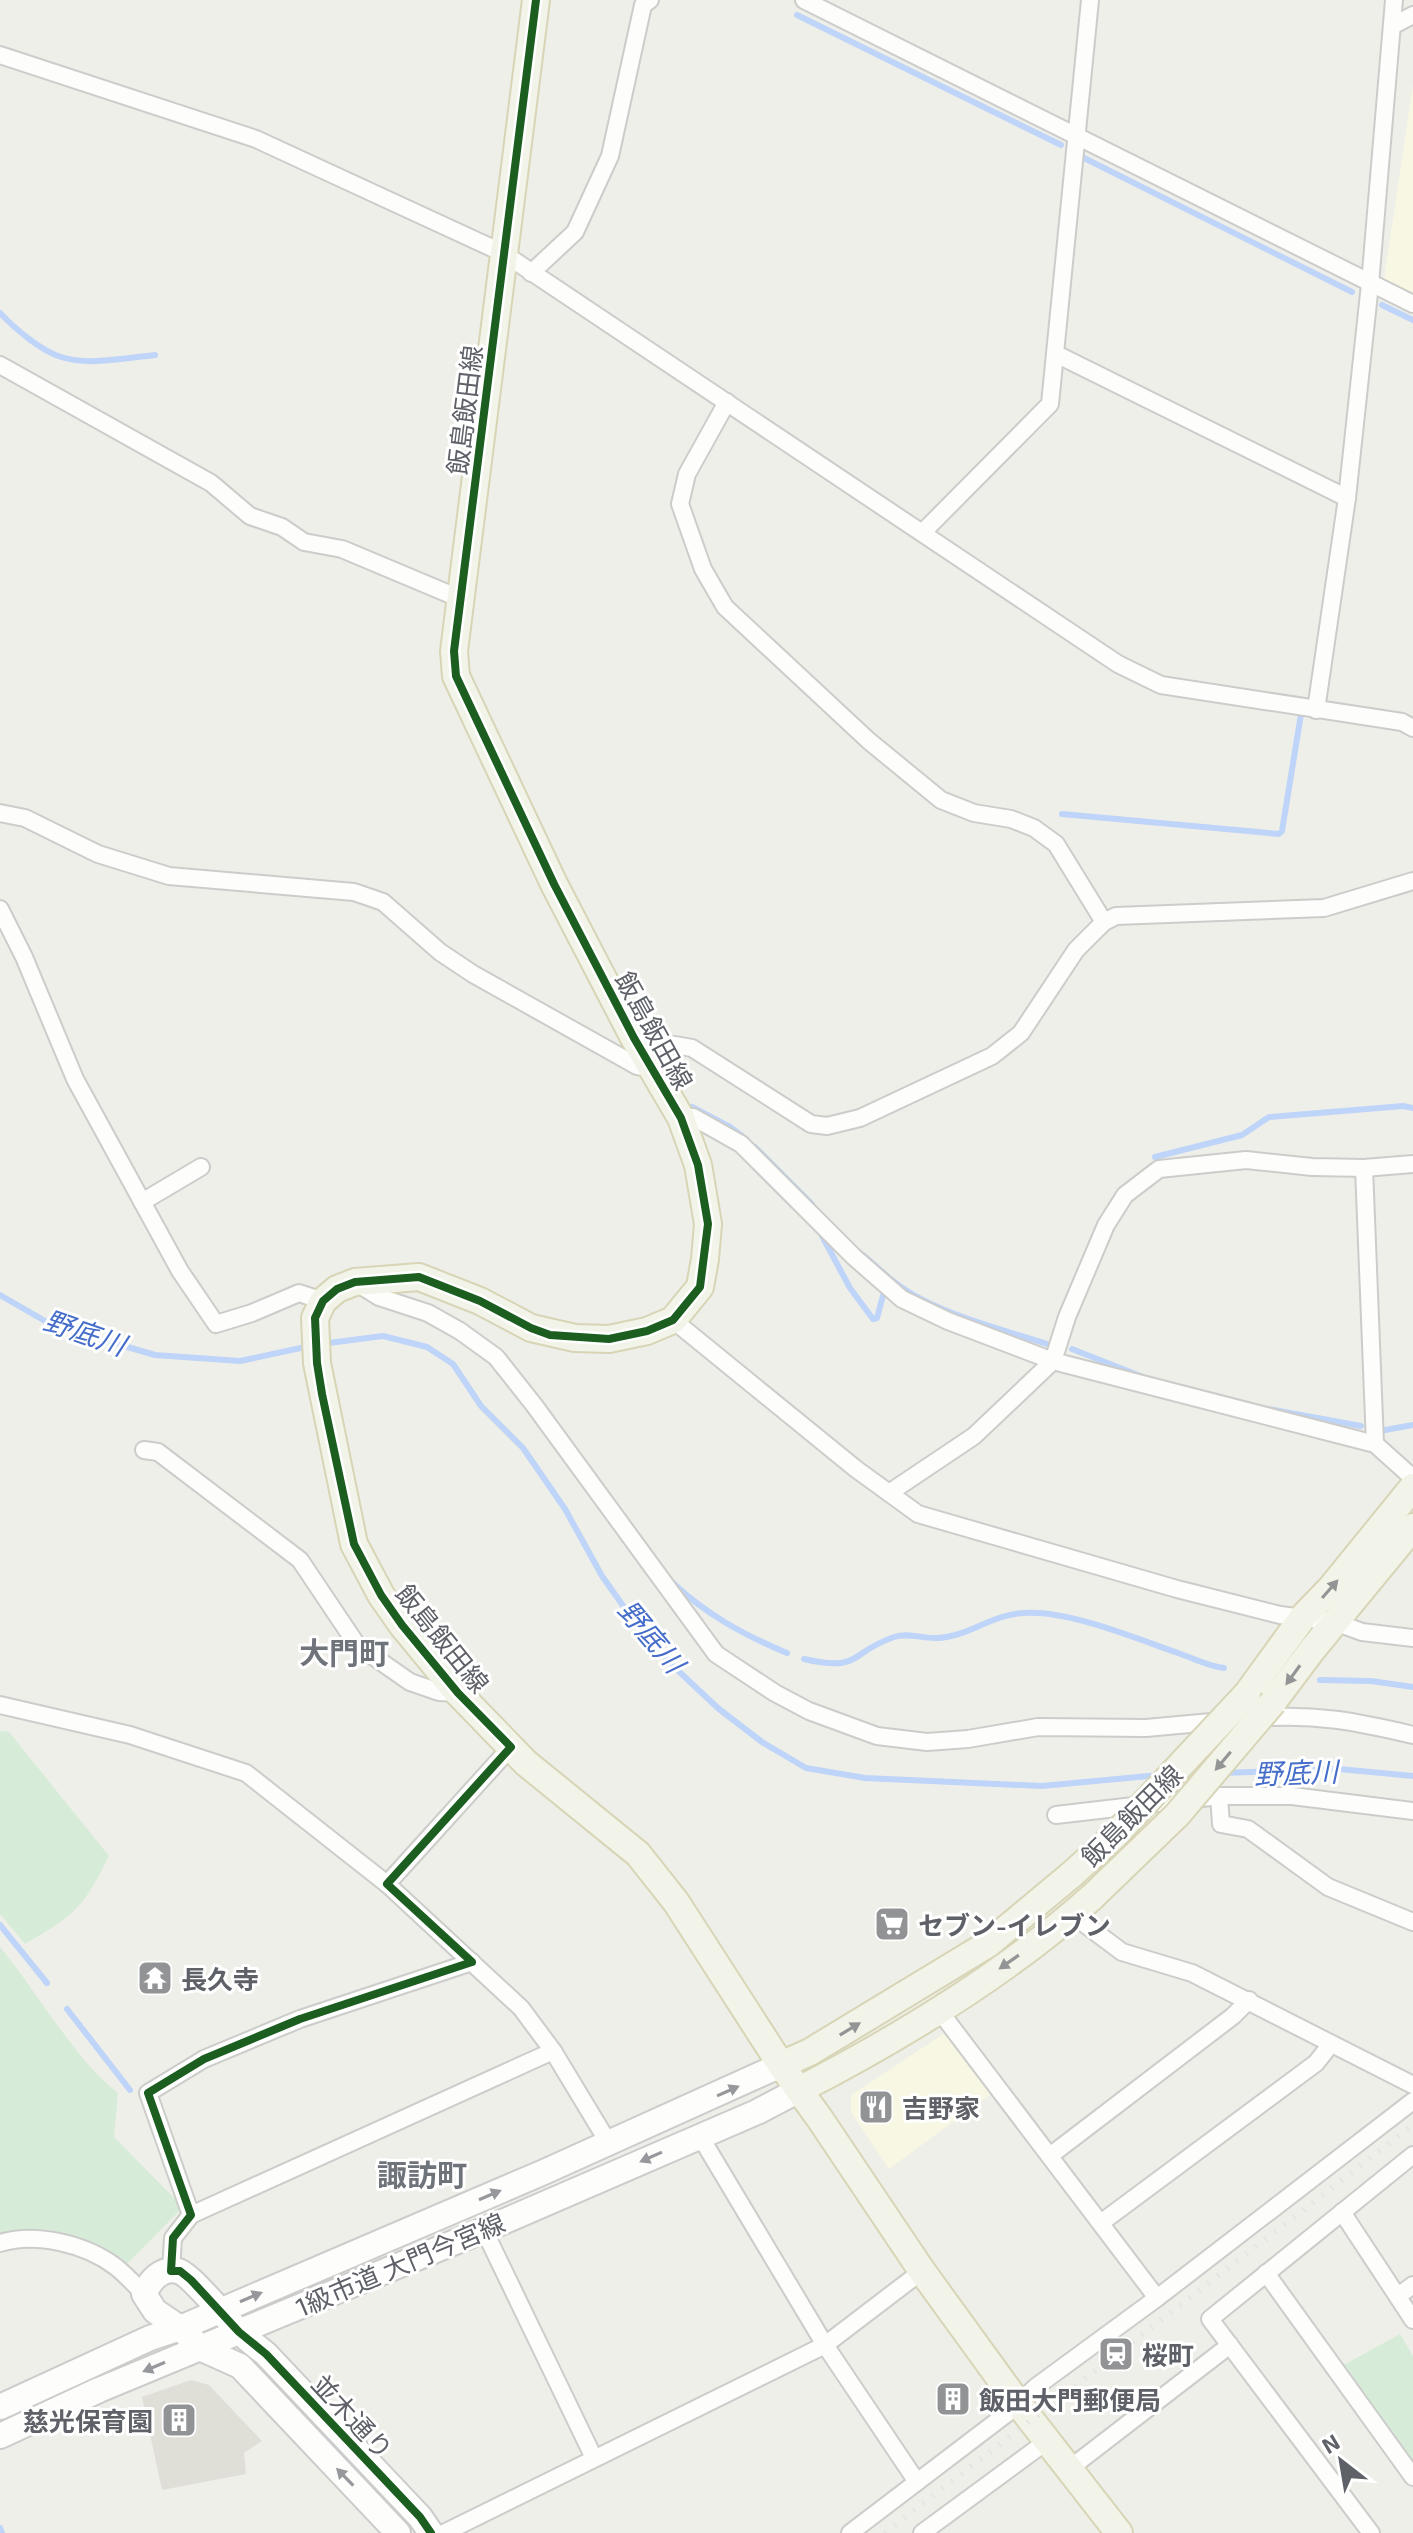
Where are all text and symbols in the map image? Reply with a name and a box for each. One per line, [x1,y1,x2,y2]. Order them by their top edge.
street label: 飯島飯田線 [441,344,487,476]
street label: 飯島飯田線 [610,966,700,1094]
water label: 野底川 [40,1302,133,1363]
street label: 飯島飯田線 [390,1578,496,1698]
one-way arrow [1320,1579,1338,1598]
water label: 野底川 [612,1593,694,1681]
district label: 大門町 [299,1634,389,1670]
one-way arrow [1286,1664,1302,1685]
one-way arrow [1215,1751,1232,1771]
water label: 野底川 [1253,1753,1342,1790]
street label: 飯島飯田線 [1074,1758,1188,1872]
supermarket icon: セブン-イレブン [873,1905,911,1943]
place label: セブン-イレブン [918,1909,1111,1940]
one-way arrow [998,1954,1019,1969]
temple icon: 長久寺 [136,1959,174,1997]
place label: 長久寺 [181,1963,259,1994]
one-way arrow [839,2022,861,2036]
one-way arrow [716,2084,740,2097]
restaurant icon: 吉野家 [857,2088,895,2126]
place label: 吉野家 [902,2092,980,2123]
one-way arrow [639,2151,663,2164]
district label: 諏訪町 [377,2156,467,2192]
one-way arrow [478,2189,502,2202]
street label: 1級市道 大門今宮線 [291,2206,509,2322]
one-way arrow [239,2290,263,2303]
station icon: 桜町 [1097,2335,1135,2373]
place label: 桜町 [1142,2339,1194,2370]
one-way arrow [142,2360,166,2373]
street label: 並木通り [306,2367,400,2465]
building icon: 飯田大門郵便局 [934,2380,972,2418]
place label: 飯田大門郵便局 [979,2384,1161,2415]
building icon: 慈光保育園 [160,2401,198,2439]
place label: 慈光保育園 [23,2405,153,2436]
north arrow [1301,2421,1381,2501]
text: N [1317,2428,1344,2458]
one-way arrow [336,2467,354,2486]

